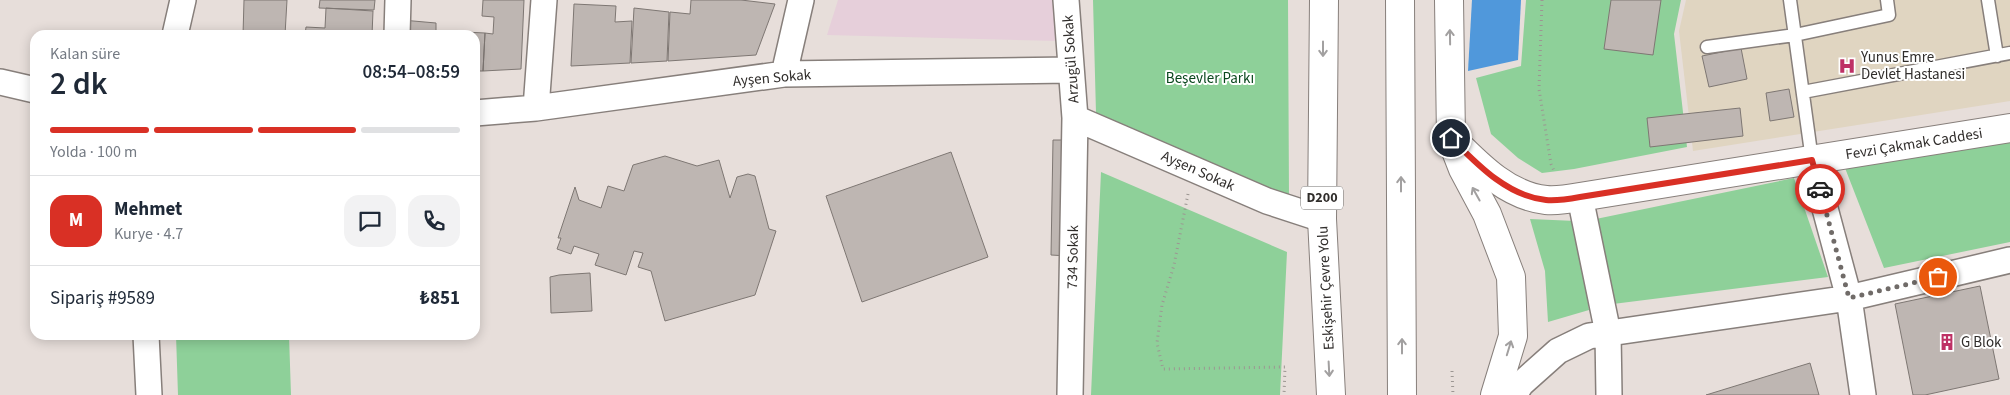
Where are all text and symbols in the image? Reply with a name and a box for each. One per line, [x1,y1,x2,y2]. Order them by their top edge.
street label: Arzugül Sokak [1057,13,1085,104]
one-way arrow [1445,29,1454,45]
one-way arrow [1318,40,1328,56]
text: Kalan süre [50,43,120,65]
place label: Yunus Emre Devlet Hastanesi [1860,47,1965,85]
hospital icon: Yunus Emre Devlet Hastanesi [1837,56,1857,76]
text: 08:54–08:59 [362,59,460,86]
text: 2 dk [50,61,108,107]
street label: Ayşen Sokak [732,64,813,92]
park label: Beşevler Parkı [1166,68,1254,89]
pin [1430,117,1472,159]
street label: Fevzi Çakmak Caddesi [1844,123,1984,165]
icon: home [1437,124,1465,152]
text: Yolda · 100 m [50,141,137,163]
street label: Ayşen Sokak [1158,145,1239,197]
courier [1795,164,1845,214]
icon: car [1806,175,1834,203]
one-way arrow [1396,176,1406,192]
one-way arrow [1471,186,1481,201]
road number: D200 [1301,187,1343,210]
button: chat [344,195,396,247]
button: phone [408,195,460,247]
text: Mehmet [114,196,182,223]
text: M [69,207,83,234]
text: Kurye · 4.7 [114,223,183,245]
street label: 734 Sokak [1062,224,1084,289]
street label: Eskişehir Çevre Yolu [1312,225,1340,351]
pin [1917,256,1959,298]
icon: bag [1924,263,1952,291]
text: Sipariş #9589 [50,285,155,312]
text: ₺851 [420,285,460,312]
building icon: G Blok [1937,332,1957,352]
place label: G Blok [1961,332,2002,353]
one-way arrow [1397,339,1407,355]
one-way arrow [1505,341,1515,357]
one-way arrow [1325,360,1334,376]

